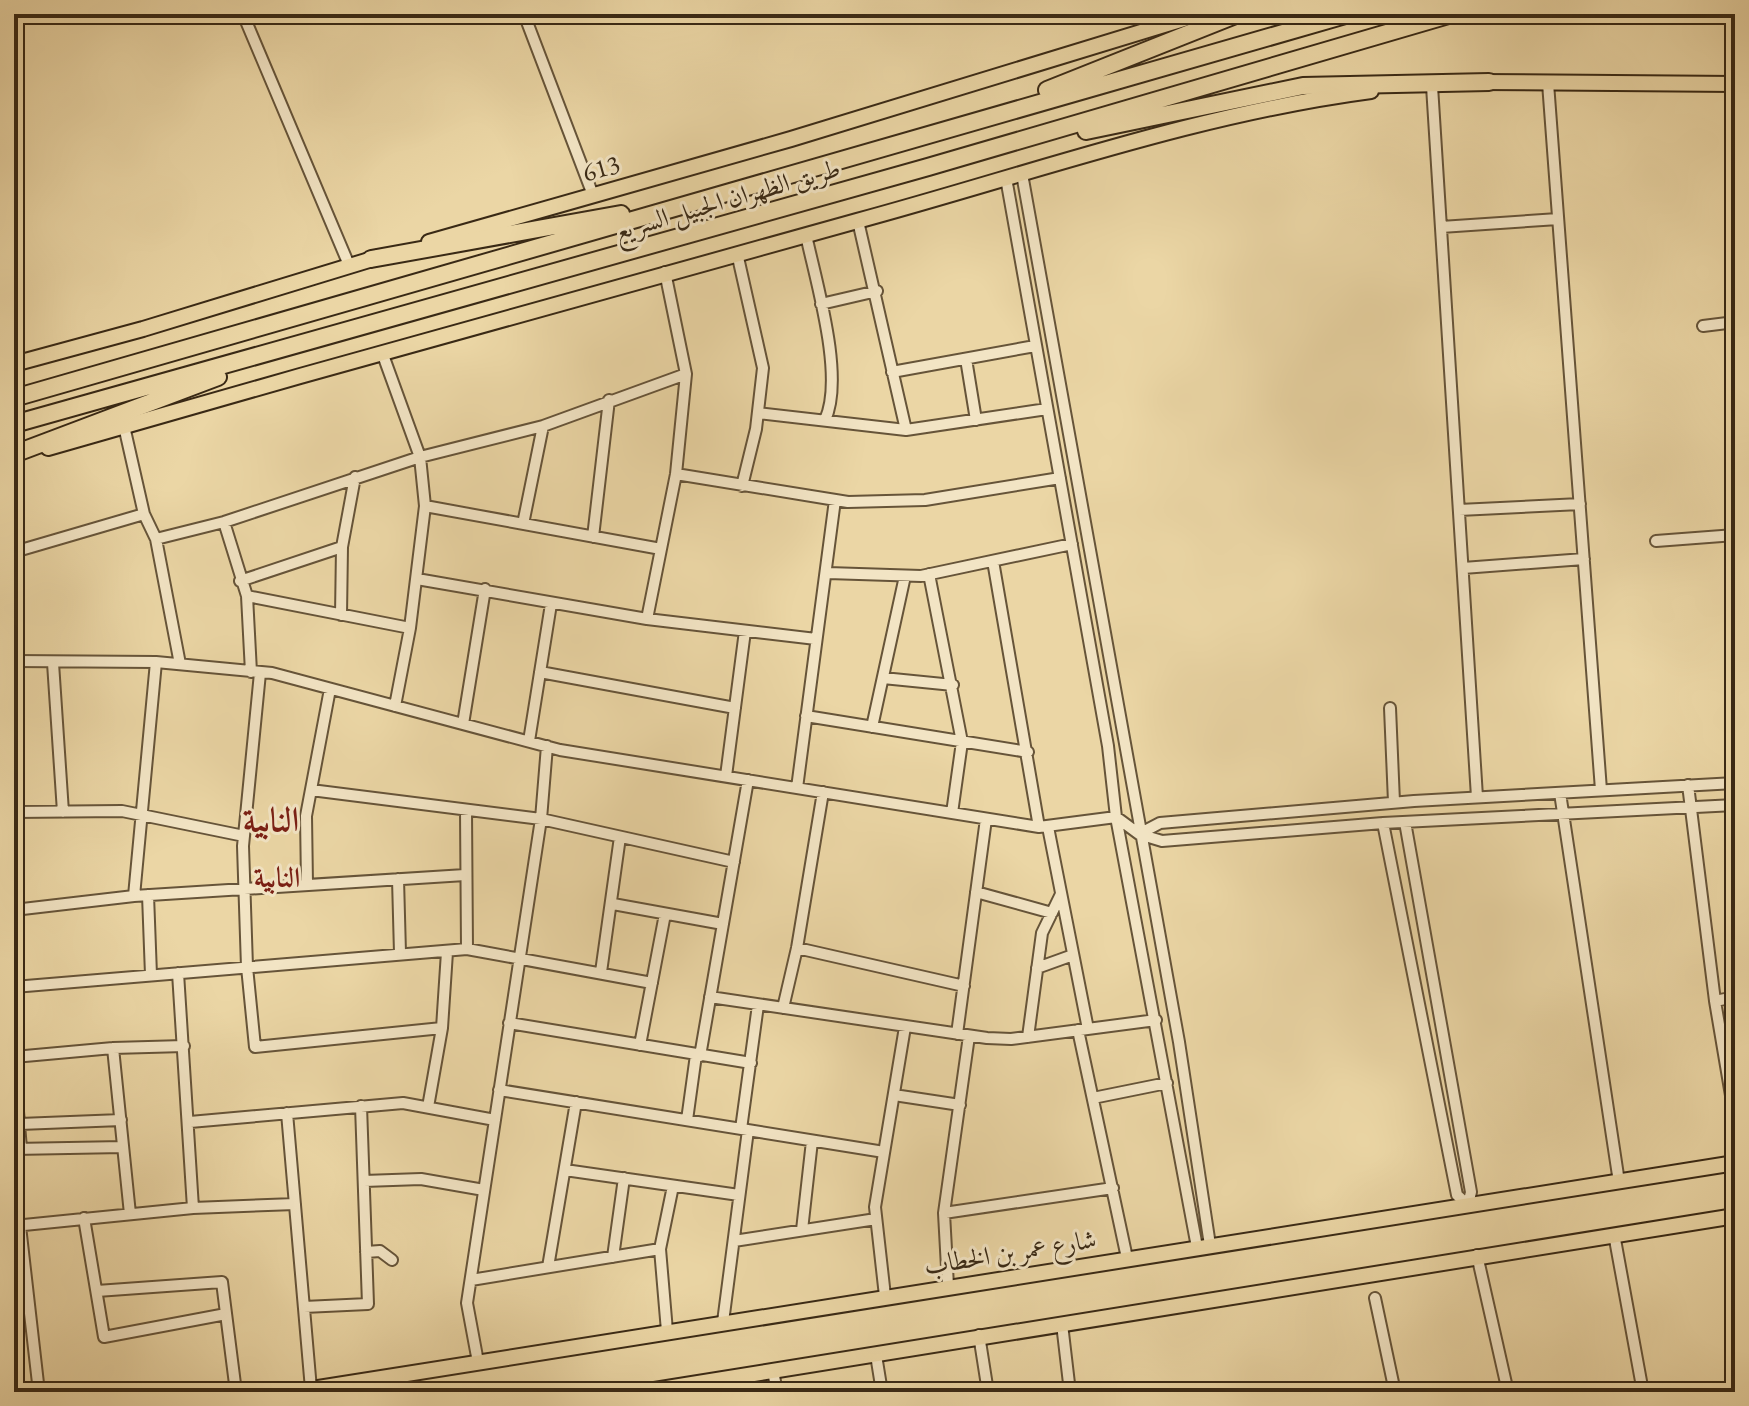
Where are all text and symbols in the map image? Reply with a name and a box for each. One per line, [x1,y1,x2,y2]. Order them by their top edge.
street label: 613 [578,146,624,190]
street label: طريق الظهران الجبيل السريع [610,150,846,254]
district label: النابية [243,797,299,841]
district label: النابية [254,859,300,895]
street label: شارع عمر بن الخطاب [921,1222,1099,1287]

